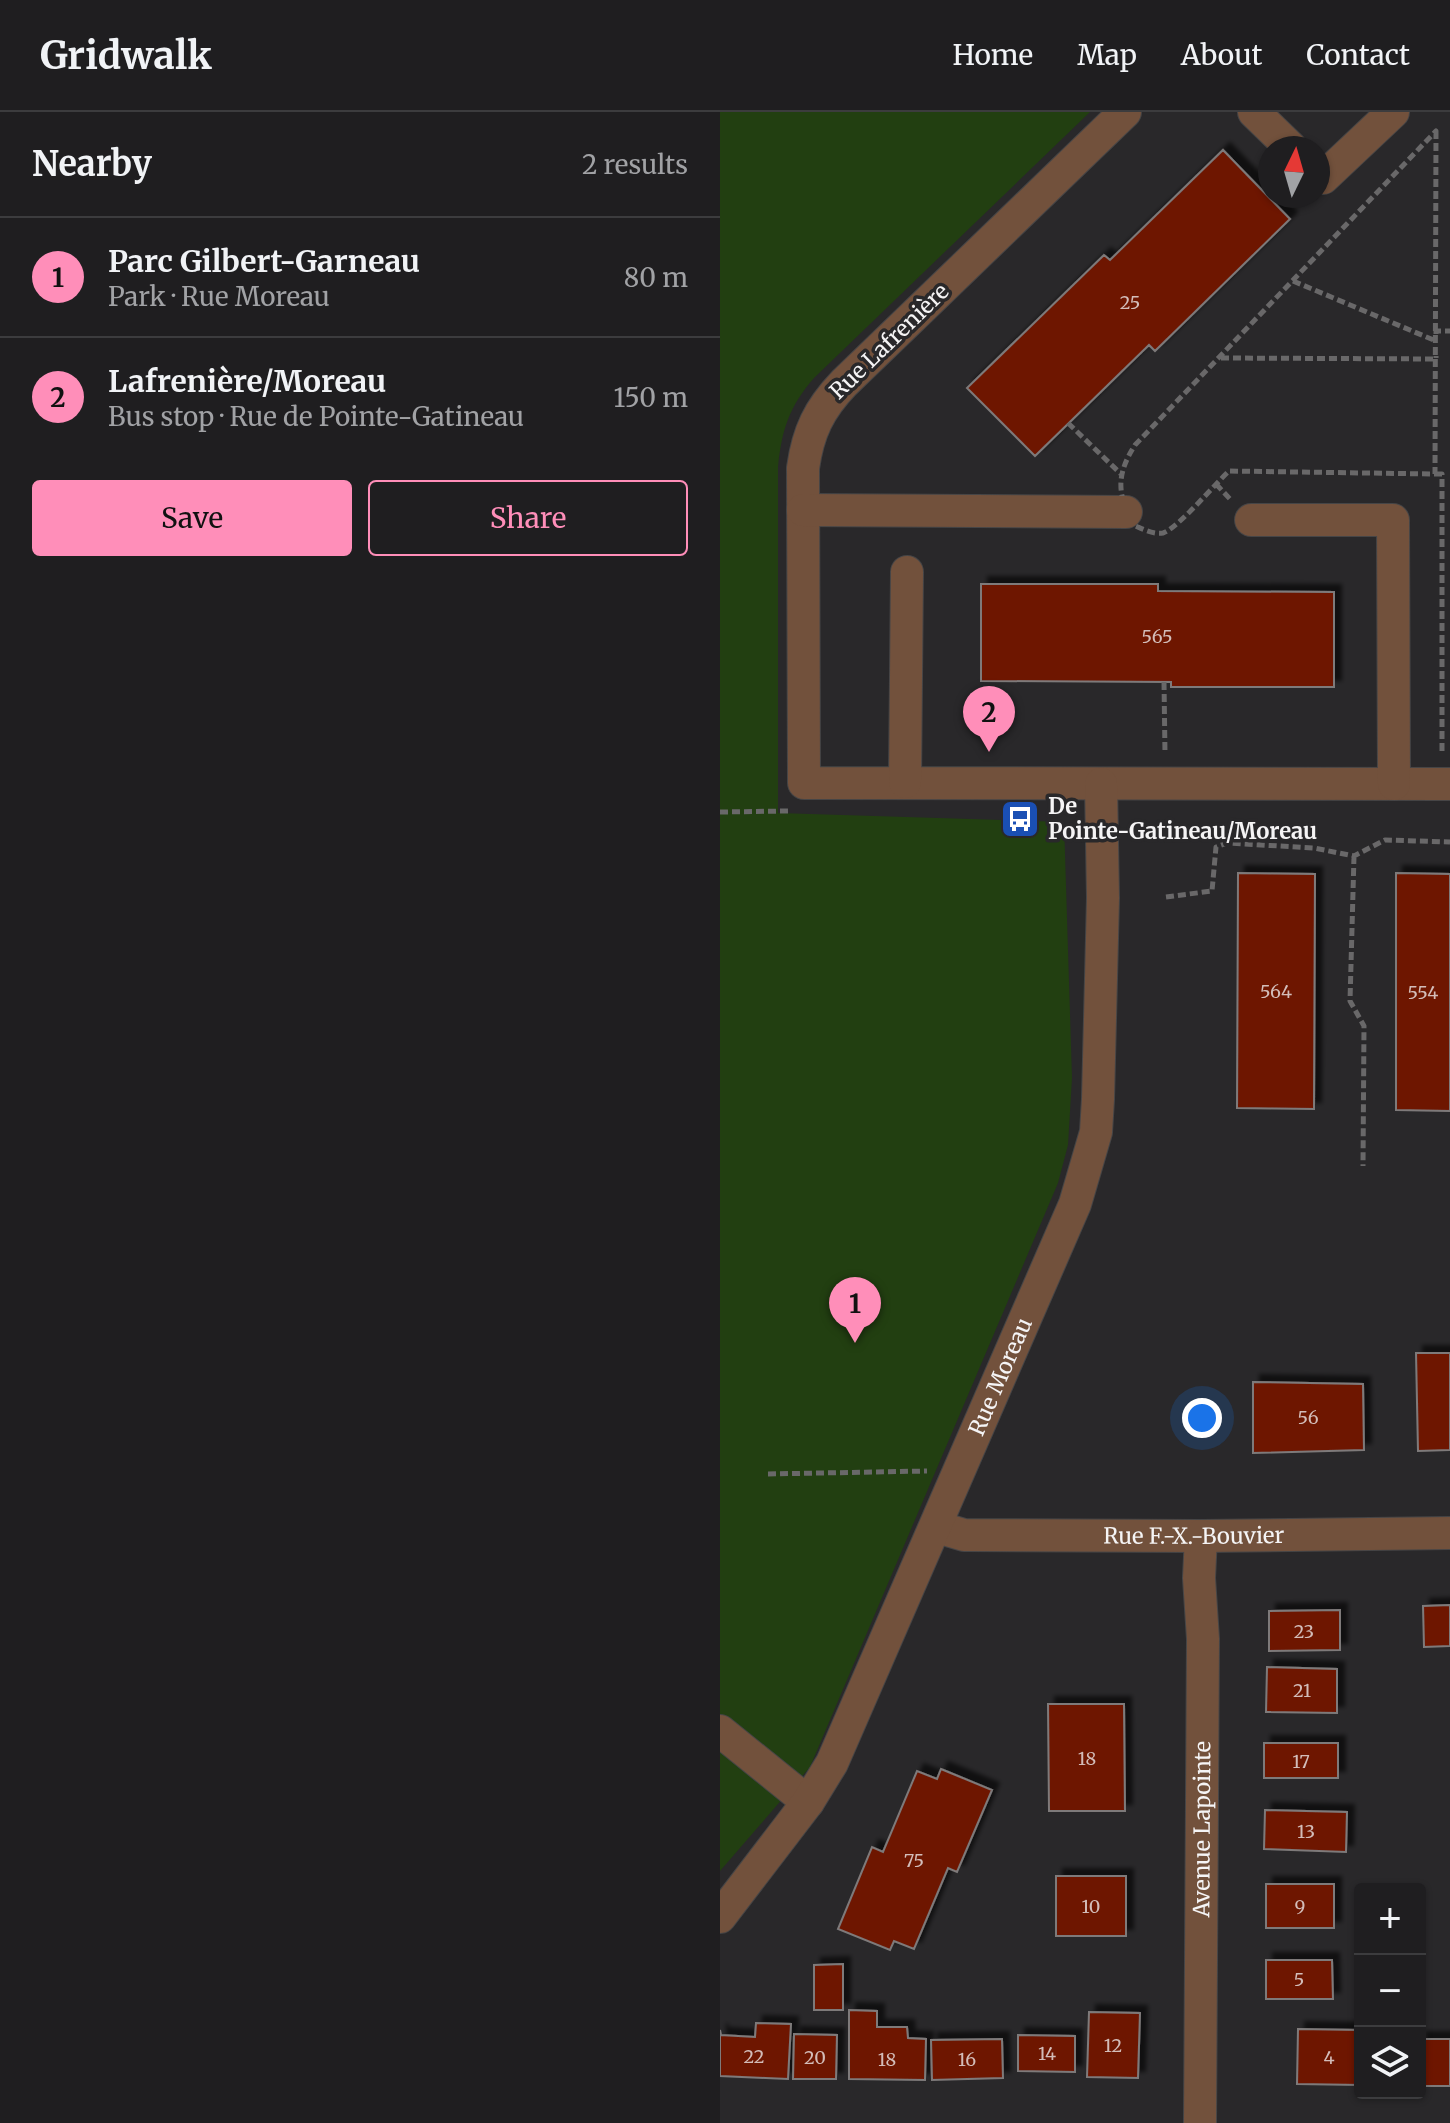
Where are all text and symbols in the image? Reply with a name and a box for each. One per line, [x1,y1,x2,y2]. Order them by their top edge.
text: Gridwalk [40,32,212,79]
text: Home [952,37,1033,73]
text: Map [1077,37,1137,73]
text: About [1181,37,1262,73]
text: Contact [1306,37,1410,73]
north arrow [1258,136,1330,208]
text: Nearby [32,143,152,185]
text: 2 results [582,148,688,181]
text: Parc Gilbert-Garneau [108,242,420,280]
text: 1 [52,261,64,294]
text: 80 m [624,261,688,294]
street label: Rue Lafrenière [824,277,954,405]
text: Park · Rue Moreau [108,280,330,313]
house number: 25 [1120,291,1140,314]
text: Lafrenière/Moreau [108,362,386,400]
text: 2 [50,381,66,414]
text: 150 m [614,381,688,414]
text: Bus stop · Rue de Pointe-Gatineau [108,400,524,433]
button: Save [32,480,352,556]
button: Share [368,480,688,556]
house number: 565 [1142,625,1172,648]
pin: 2 [963,686,1015,752]
place label: De Pointe-Gatineau/Moreau [1048,792,1317,845]
bus stop icon: De Pointe-Gatineau/Moreau [999,798,1041,840]
house number: 564 [1260,980,1292,1003]
house number: 554 [1408,981,1438,1004]
pin: 1 [829,1277,881,1343]
street label: Rue Moreau [962,1313,1038,1440]
your location [1182,1398,1222,1438]
house number: 56 [1297,1406,1319,1429]
street label: Rue F.-X.-Bouvier [1103,1521,1285,1550]
house number: 23 [1294,1620,1314,1643]
house number: 21 [1293,1679,1311,1702]
street label: Avenue Lapointe [1187,1741,1216,1918]
house number: 18 [1078,1747,1096,1770]
house number: 17 [1292,1750,1310,1773]
house number: 13 [1297,1820,1315,1843]
house number: 75 [904,1849,924,1872]
map controls [1354,1883,1426,2099]
button: + [1354,1883,1426,1955]
house number: 10 [1082,1895,1100,1918]
house number: 9 [1295,1895,1305,1918]
button: − [1354,1955,1426,2027]
house number: 5 [1294,1968,1304,1991]
button: layers [1354,2027,1426,2099]
house number: 12 [1104,2034,1122,2057]
house number: 14 [1038,2042,1056,2065]
house number: 22 [743,2045,765,2068]
house number: 20 [804,2046,826,2069]
house number: 4 [1323,2046,1335,2069]
house number: 18 [878,2048,896,2071]
house number: 16 [958,2048,976,2071]

